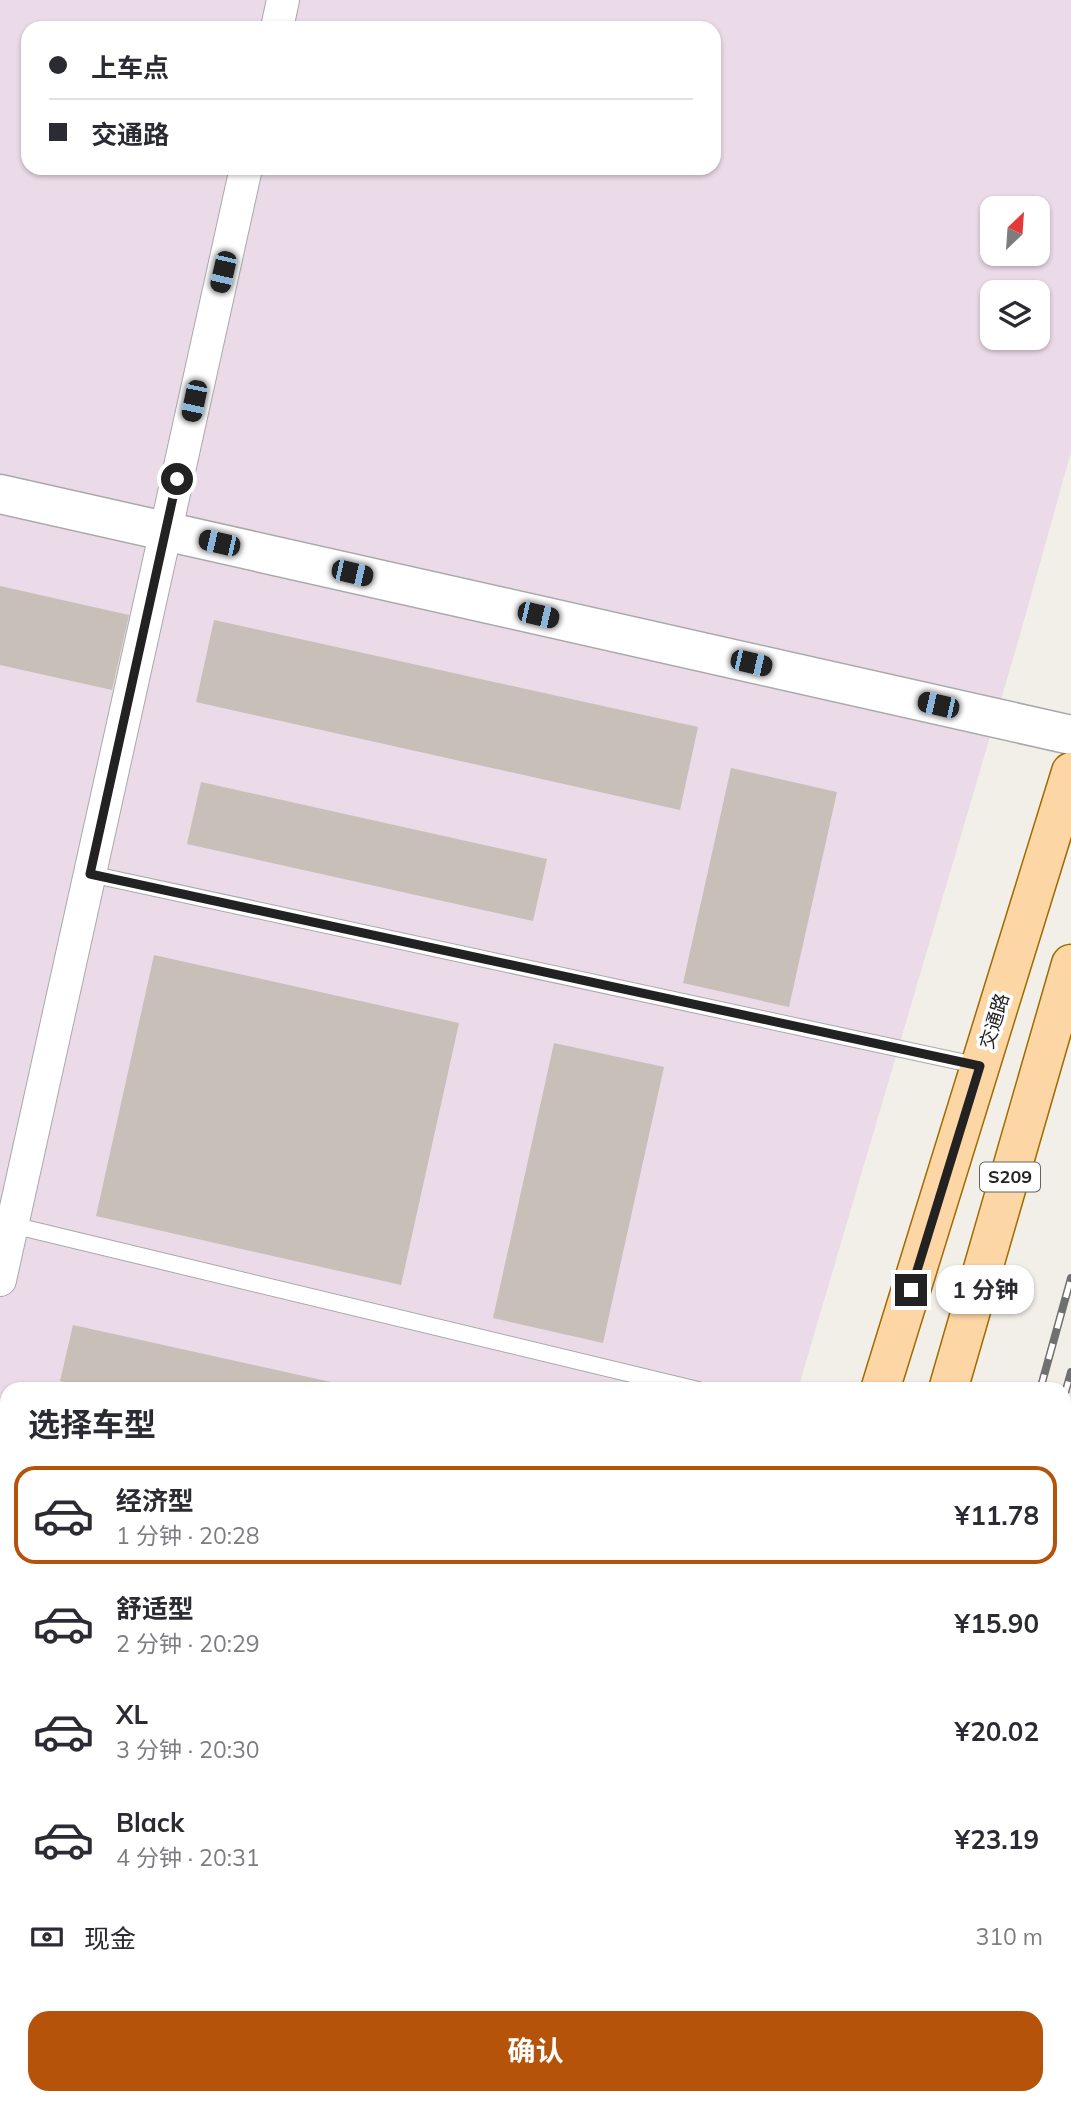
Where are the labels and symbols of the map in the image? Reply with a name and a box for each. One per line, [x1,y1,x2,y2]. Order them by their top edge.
north arrow [980,196,1050,266]
car [209,249,238,295]
car [180,378,209,424]
route start [161,463,193,495]
car [197,528,242,558]
car [330,558,375,588]
car [516,600,561,630]
car [729,648,774,678]
car [916,690,961,720]
street label: 交通路 [974,990,1014,1052]
road number: S209 [980,1162,1040,1192]
callout: 1 分钟 [936,1266,1034,1314]
route end [895,1274,927,1306]

